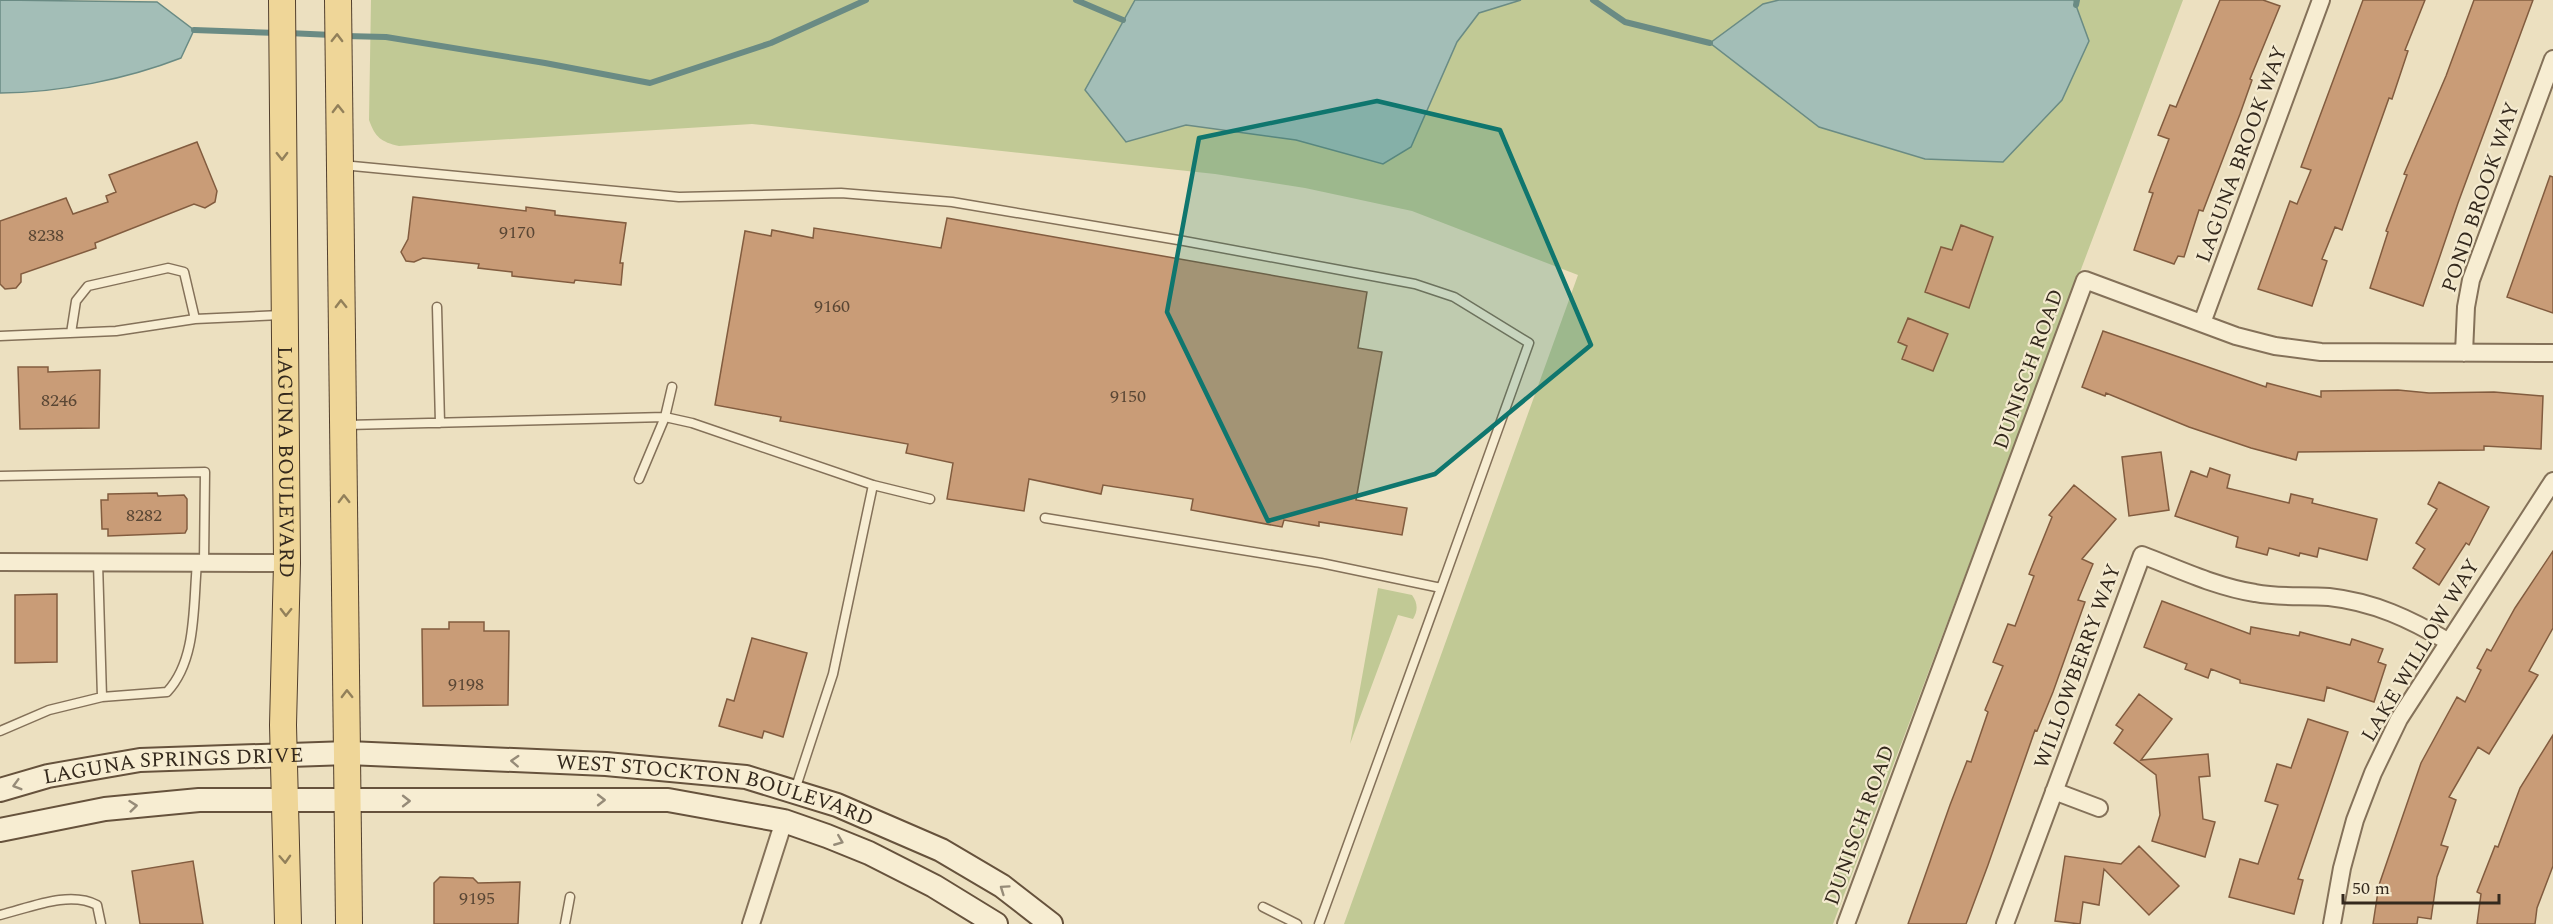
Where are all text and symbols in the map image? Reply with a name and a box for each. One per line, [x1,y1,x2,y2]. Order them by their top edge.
one-way arrow [331,33,344,42]
street label: LAGUNA BROOK WAY [2188,41,2296,267]
street label: POND BROOK WAY [2433,98,2529,297]
one-way arrow [331,105,344,114]
one-way arrow [276,152,288,161]
house number: 9170 [499,219,535,246]
house number: 8238 [28,222,64,249]
street label: DUNISCH ROAD [1985,285,2073,454]
house number: 9160 [814,293,850,320]
one-way arrow [335,300,347,309]
street label: LAGUNA BOULEVARD [268,346,302,578]
house number: 9150 [1110,383,1146,410]
house number: 8246 [41,387,77,414]
one-way arrow [338,495,351,504]
house number: 8282 [126,502,162,529]
street label: LAKE WILLOW WAY [2353,553,2488,748]
street label: WILLOWBERRY WAY [2026,559,2130,773]
one-way arrow [280,608,292,617]
house number: 9198 [448,671,484,698]
one-way arrow [341,690,353,699]
street label: LAGUNA SPRINGS DRIVE [41,740,304,794]
street label: DUNISCH ROAD [1816,741,1904,910]
street label: WEST STOCKTON BOULEVARD [555,747,879,836]
one-way arrow [511,754,520,767]
one-way arrow [12,777,22,790]
one-way arrow [597,794,606,807]
one-way arrow [402,795,411,808]
one-way arrow [129,800,138,813]
one-way arrow [833,834,844,846]
one-way arrow [279,855,291,864]
scale bar [2343,867,2499,905]
text: 50 m [2352,875,2390,902]
house number: 9195 [459,885,495,912]
one-way arrow [1000,885,1011,896]

